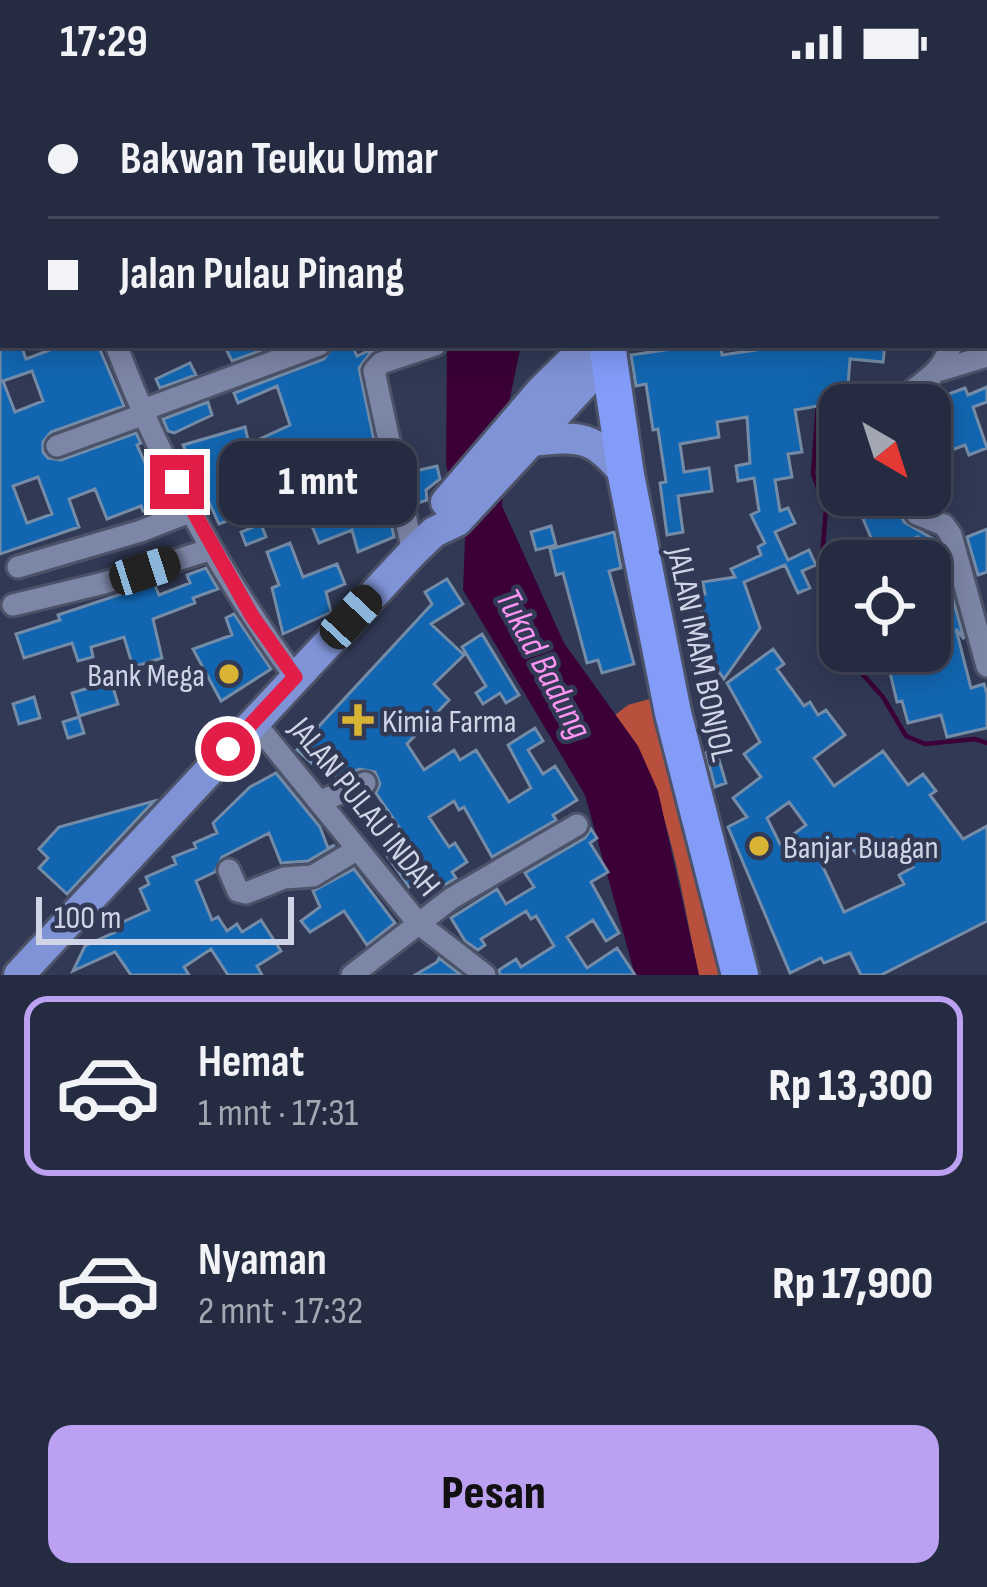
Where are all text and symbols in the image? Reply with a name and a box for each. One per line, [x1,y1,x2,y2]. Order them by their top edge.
text: 17:29 [60,15,148,70]
text: Bakwan Teuku Umar [120,132,438,187]
text: Jalan Pulau Pinang [120,247,404,302]
north arrow [819,384,951,516]
map controls [819,384,951,672]
callout: 1 mnt [219,440,417,524]
route end [150,455,204,509]
text: 1 mnt [278,459,358,506]
button: locate [819,540,951,672]
car [105,543,185,599]
street label: JALAN IMAM BONJOL [658,543,742,765]
car [313,578,389,656]
water label: Tukad Badung [485,582,600,747]
place label: Bank Mega [87,656,205,696]
marker: Bank Mega [216,661,242,687]
place label: Kimia Farma [382,702,516,742]
marker: Kimia Farma [345,707,371,733]
street label: JALAN PULAU INDAH [280,709,449,905]
route start [201,722,255,776]
place label: Banjar Buagan [783,828,939,868]
marker: Banjar Buagan [746,833,772,859]
scale bar [36,891,294,944]
text: 100 m [54,898,121,938]
icon: car [54,1032,162,1140]
text: Hemat [198,1035,304,1090]
text: Rp 13,300 [769,1059,933,1114]
text: 1 mnt · 17:31 [198,1090,358,1137]
icon: car [54,1230,162,1338]
text: Nyaman [198,1233,327,1288]
text: Rp 17,900 [772,1257,933,1312]
text: 2 mnt · 17:32 [198,1288,363,1335]
button: Pesan [48,1425,939,1563]

